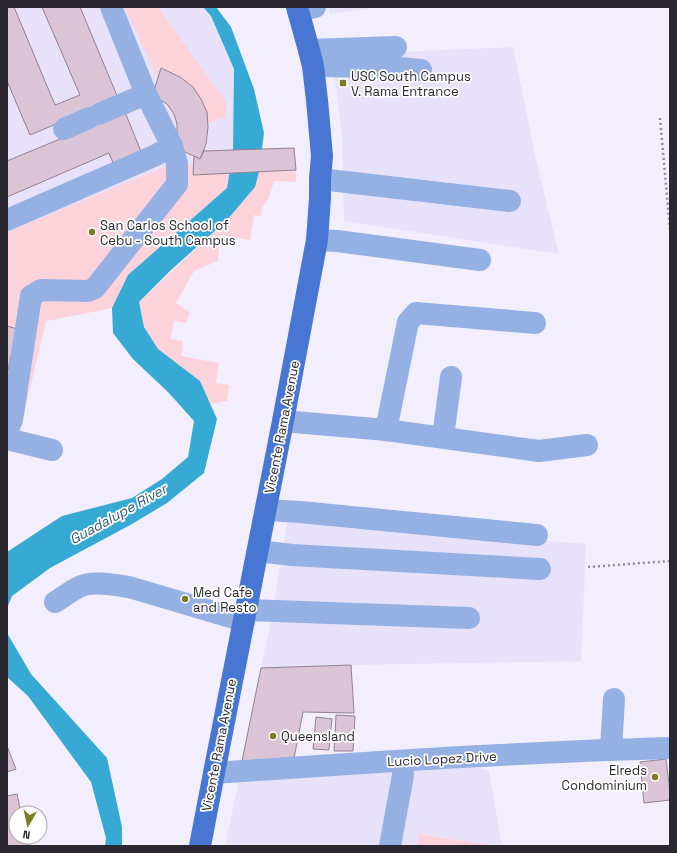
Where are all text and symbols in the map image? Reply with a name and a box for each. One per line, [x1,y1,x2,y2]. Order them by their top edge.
place label: USC South Campus V. Rama Entrance [351,68,471,100]
marker: USC South Campus V. Rama Entrance [338,78,348,88]
place label: San Carlos School of Cebu - South Campus [100,217,236,249]
marker: San Carlos School of Cebu - South Campus [87,227,97,237]
street label: Vicente Rama Avenue [261,359,303,495]
water label: Guadalupe River [66,479,171,548]
place label: Med Cafe and Resto [193,584,257,616]
marker: Med Cafe and Resto [180,594,190,604]
street label: Vicente Rama Avenue [198,677,240,813]
place label: Queensland [281,728,355,745]
marker: Queensland [268,731,278,741]
street label: Lucio Lopez Drive [387,748,497,770]
place label: Elreds Condominium [562,762,647,794]
marker: Elreds Condominium [650,772,660,782]
north arrow [8,805,48,845]
text: N [22,827,31,842]

